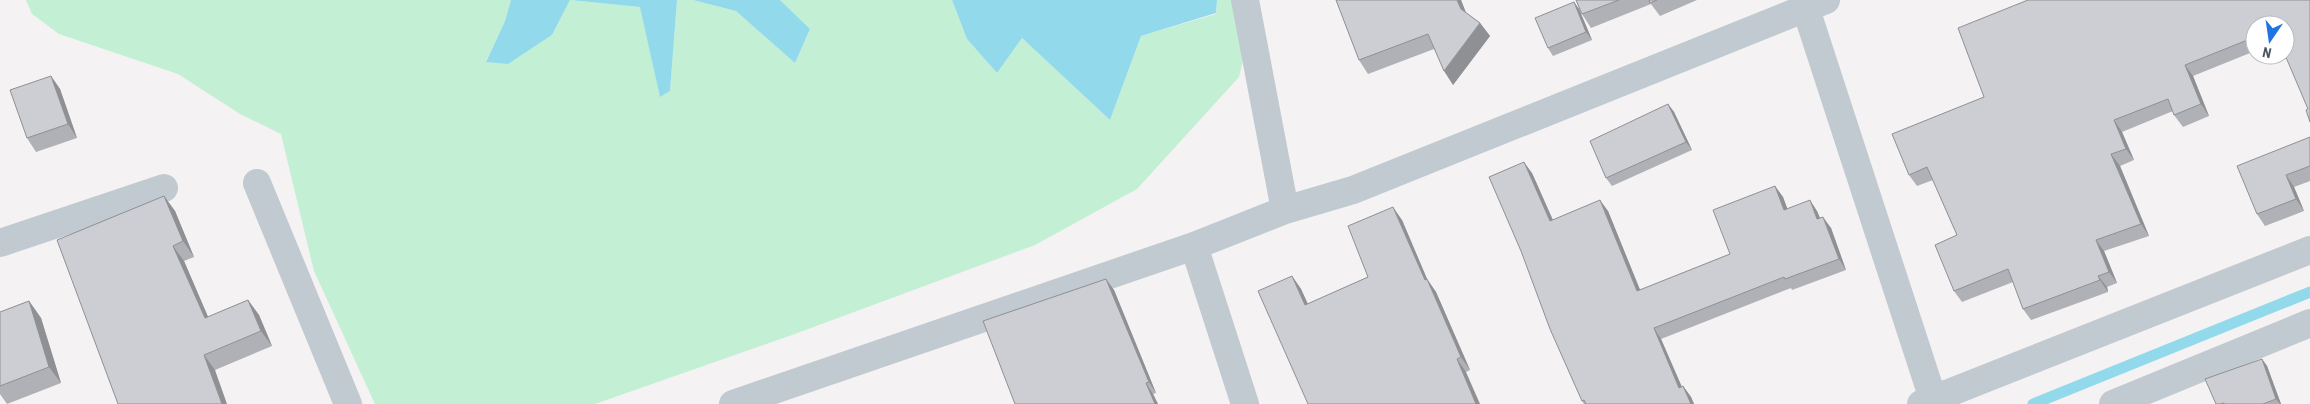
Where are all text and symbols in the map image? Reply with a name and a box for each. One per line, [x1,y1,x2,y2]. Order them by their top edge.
north arrow [2245,15,2295,65]
text: N [2261,44,2273,61]

